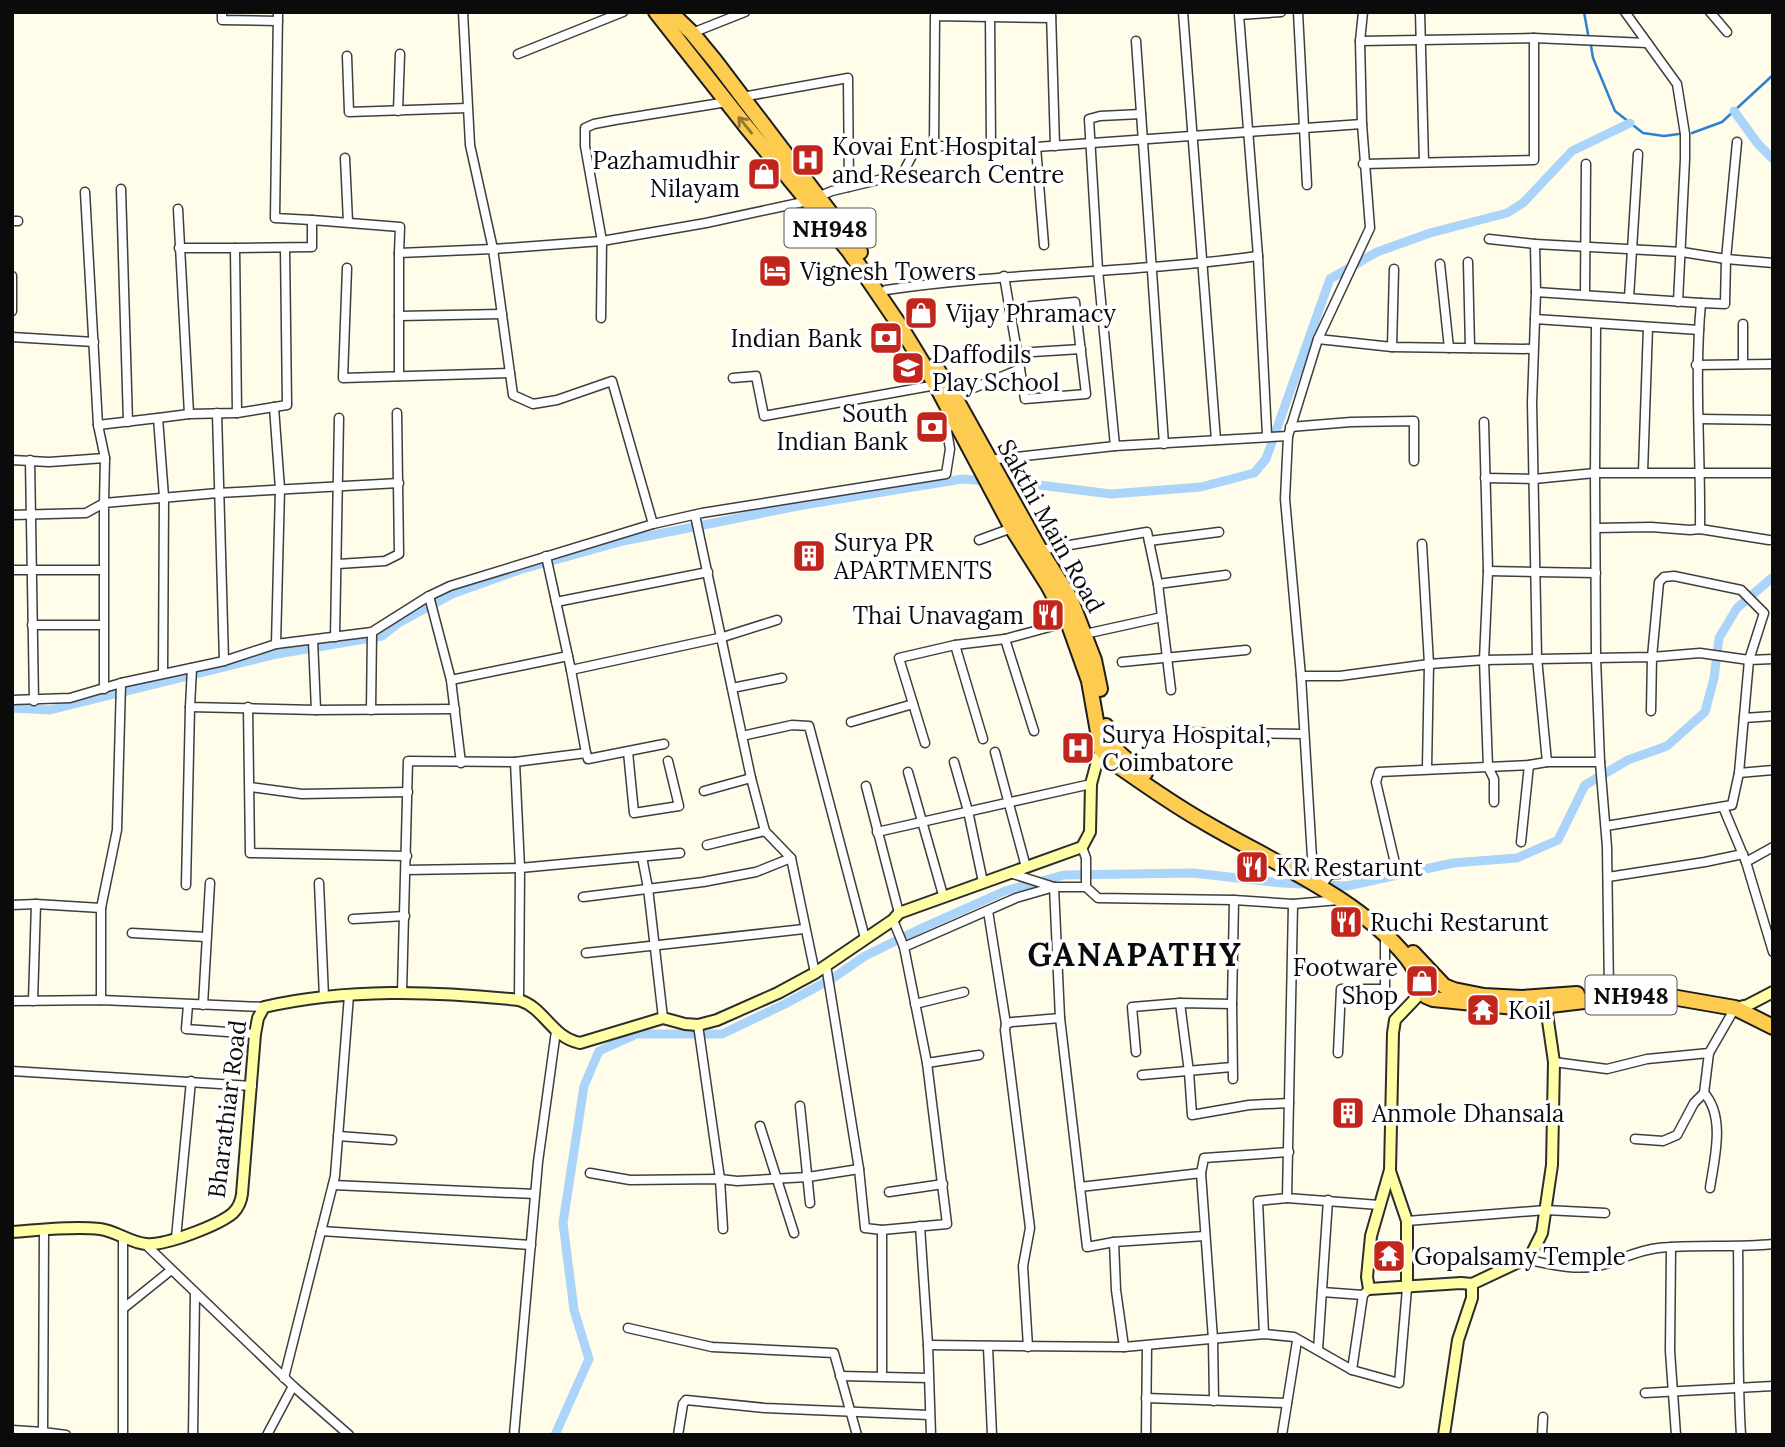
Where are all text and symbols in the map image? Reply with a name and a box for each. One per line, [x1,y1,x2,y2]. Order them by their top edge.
one-way arrow [737,116,752,134]
place label: Kovai Ent Hospital and Research Centre [832,131,1064,190]
hospital icon: Kovai Ent Hospital and Research Centre [789,141,827,179]
place label: Pazhamudhir Nilayam [593,145,741,204]
shop icon: Pazhamudhir Nilayam [745,155,783,193]
road number: NH948 [784,208,876,247]
hotel icon: Vignesh Towers [756,252,794,290]
place label: Vignesh Towers [799,256,976,287]
shop icon: Vijay Phramacy [902,294,940,332]
place label: Vijay Phramacy [945,298,1116,329]
bank icon: Indian Bank [867,319,905,357]
place label: Indian Bank [730,323,862,354]
place label: Daffodils Play School [932,339,1059,398]
school or university icon: Daffodils Play School [889,349,927,387]
place label: South Indian Bank [776,398,908,457]
bank icon: South Indian Bank [913,408,951,446]
street label: Sakthi Main Road [991,434,1111,618]
place label: Surya PR APARTMENTS [833,527,992,586]
building icon: Surya PR APARTMENTS [790,537,828,575]
restaurant icon: Thai Unavagam [1029,596,1067,634]
place label: Thai Unavagam [853,600,1024,631]
place label: Surya Hospital, Coimbatore [1102,719,1271,778]
hospital icon: Surya Hospital, Coimbatore [1059,729,1097,767]
restaurant icon: KR Restarunt [1233,848,1271,886]
place label: KR Restarunt [1276,852,1424,883]
restaurant icon: Ruchi Restarunt [1327,903,1365,941]
place label: Ruchi Restarunt [1370,907,1549,938]
district label: GANAPATHY [1027,934,1243,975]
place label: Footware Shop [1293,952,1398,1011]
shop icon: Footware Shop [1403,962,1441,1000]
road number: NH948 [1586,976,1676,1014]
temple icon: Koil [1464,991,1502,1029]
place label: Koil [1508,995,1551,1026]
street label: Bharathiar Road [201,1018,253,1200]
building icon: Anmole Dhansala [1329,1094,1367,1132]
place label: Anmole Dhansala [1371,1098,1564,1129]
temple icon: Gopalsamy Temple [1370,1237,1408,1275]
place label: Gopalsamy Temple [1414,1241,1626,1272]

